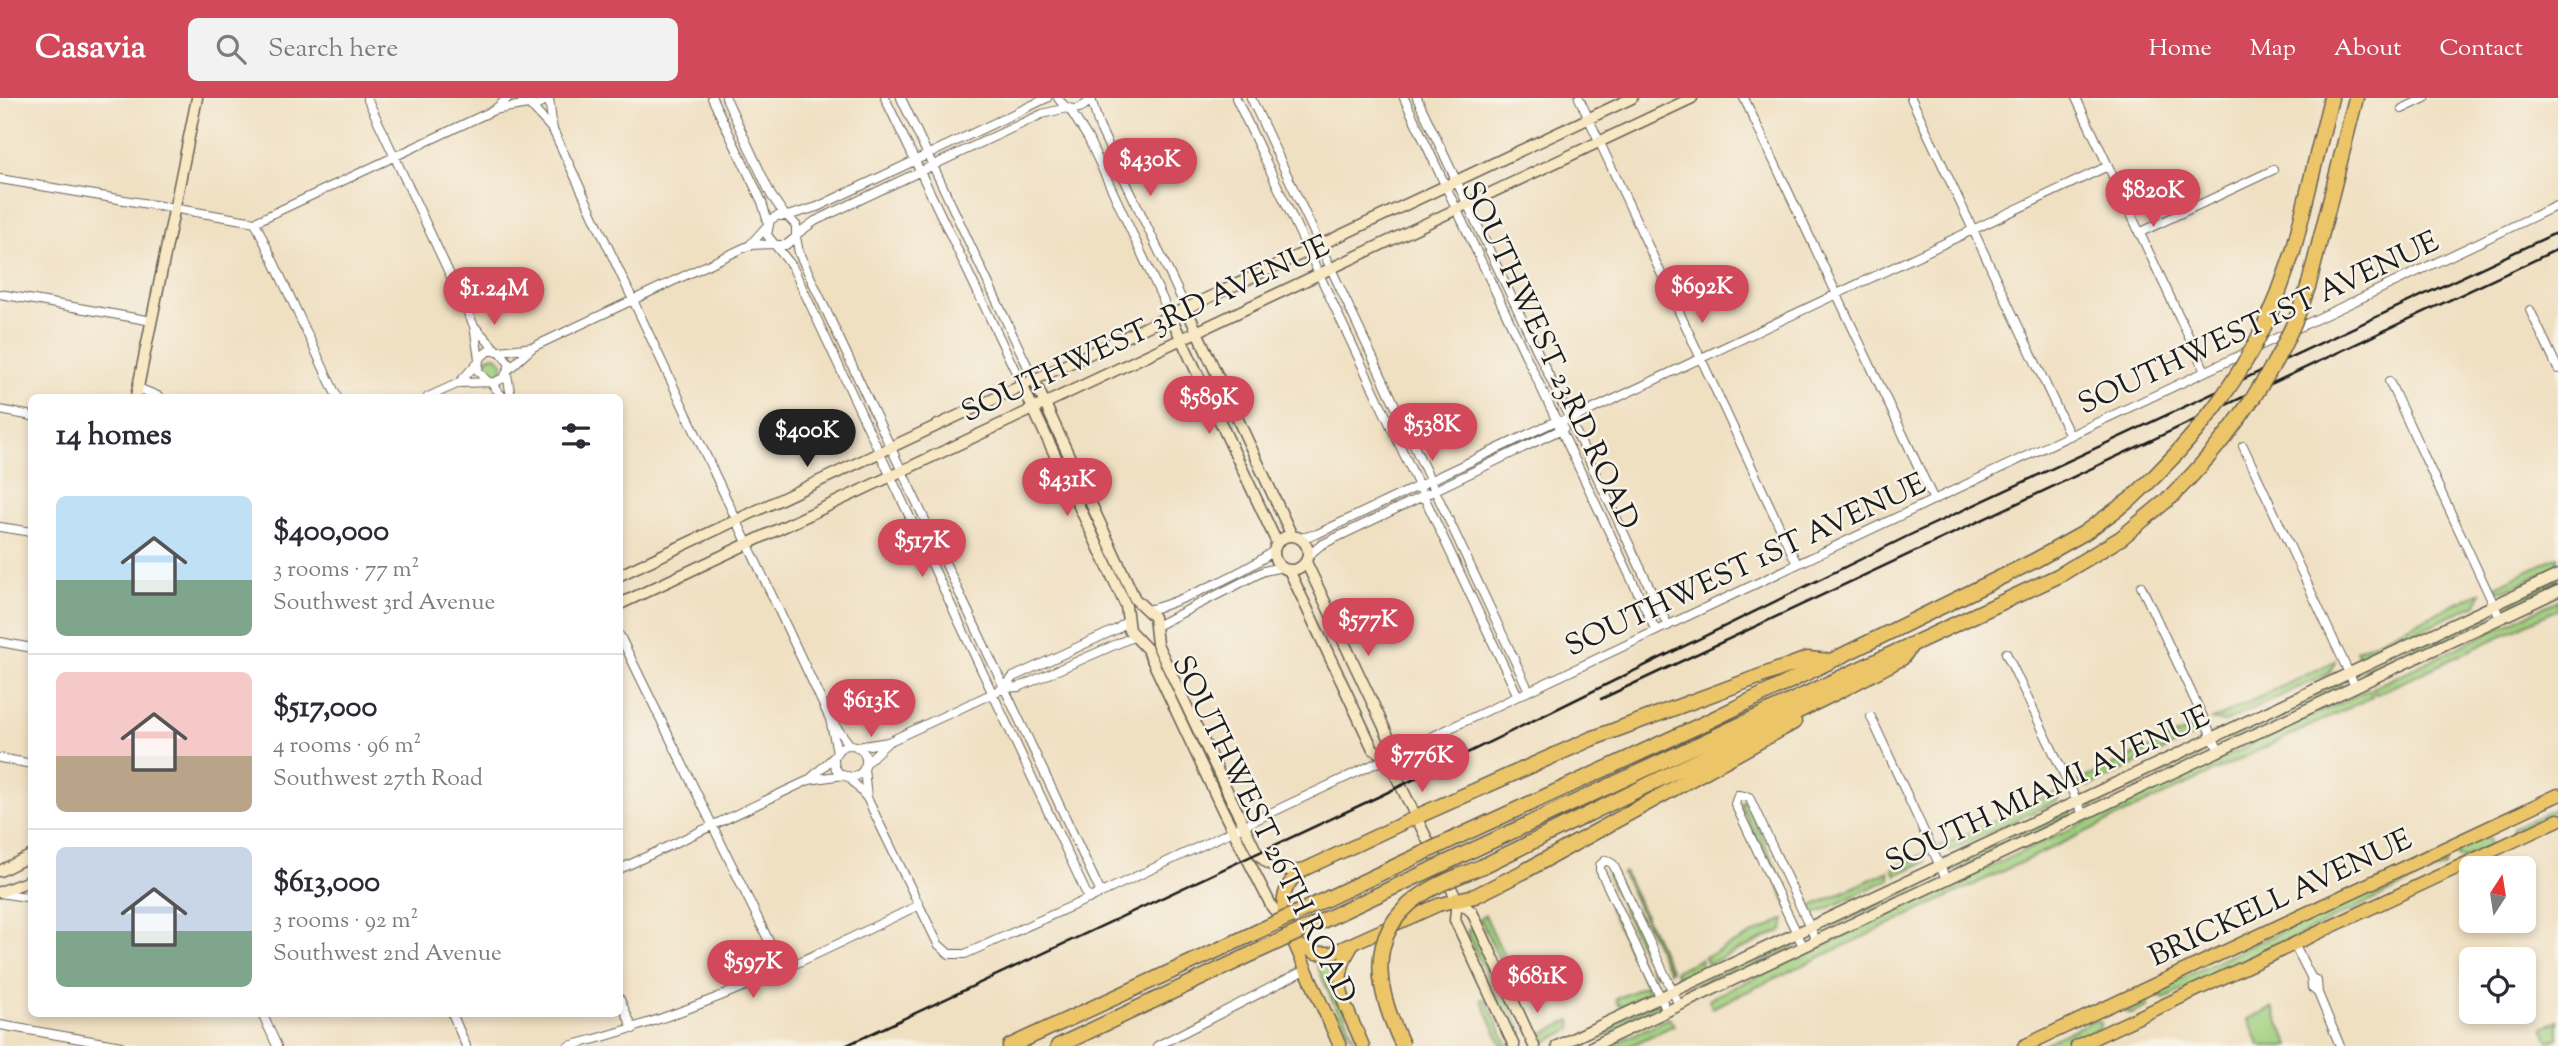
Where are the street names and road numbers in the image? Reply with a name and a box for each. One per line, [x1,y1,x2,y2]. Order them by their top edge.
street label: SOUTHWEST 23RD ROAD [1449,175,1649,537]
street label: SOUTHWEST 1ST AVENUE [2071,222,2447,427]
street label: SOUTHWEST 3RD AVENUE [955,226,1337,435]
street label: SOUTHWEST 1ST AVENUE [1558,464,1934,669]
street label: SOUTHWEST 26TH ROAD [1160,649,1366,1011]
street label: SOUTH MIAMI AVENUE [1879,696,2217,884]
street label: BRICKELL AVENUE [2142,819,2420,979]

